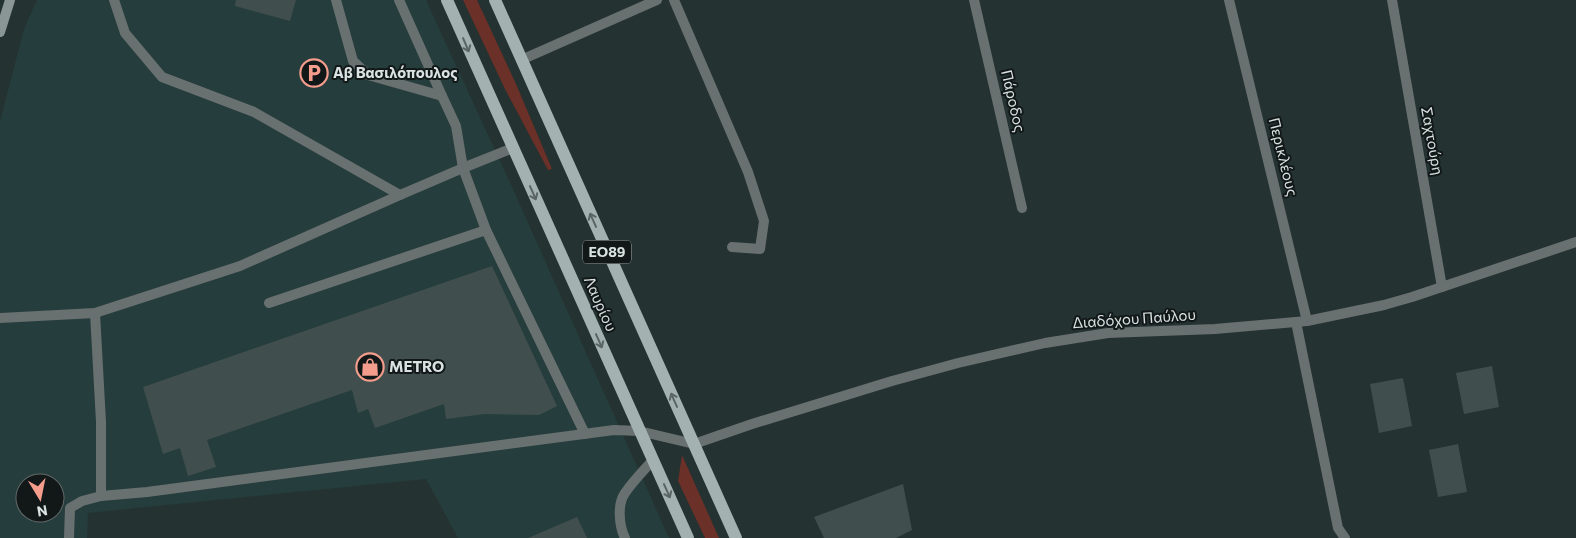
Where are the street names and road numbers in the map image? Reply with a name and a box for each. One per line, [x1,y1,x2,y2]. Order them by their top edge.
street label: Πάροδος [998,68,1030,134]
street label: Σαχτούρη [1418,105,1448,176]
street label: Περικλέους [1266,116,1302,198]
road number: ΕΟ89 [583,240,631,264]
street label: Λαυρίου [581,273,621,334]
street label: Διαδόχου Παύλου [1072,305,1196,331]

